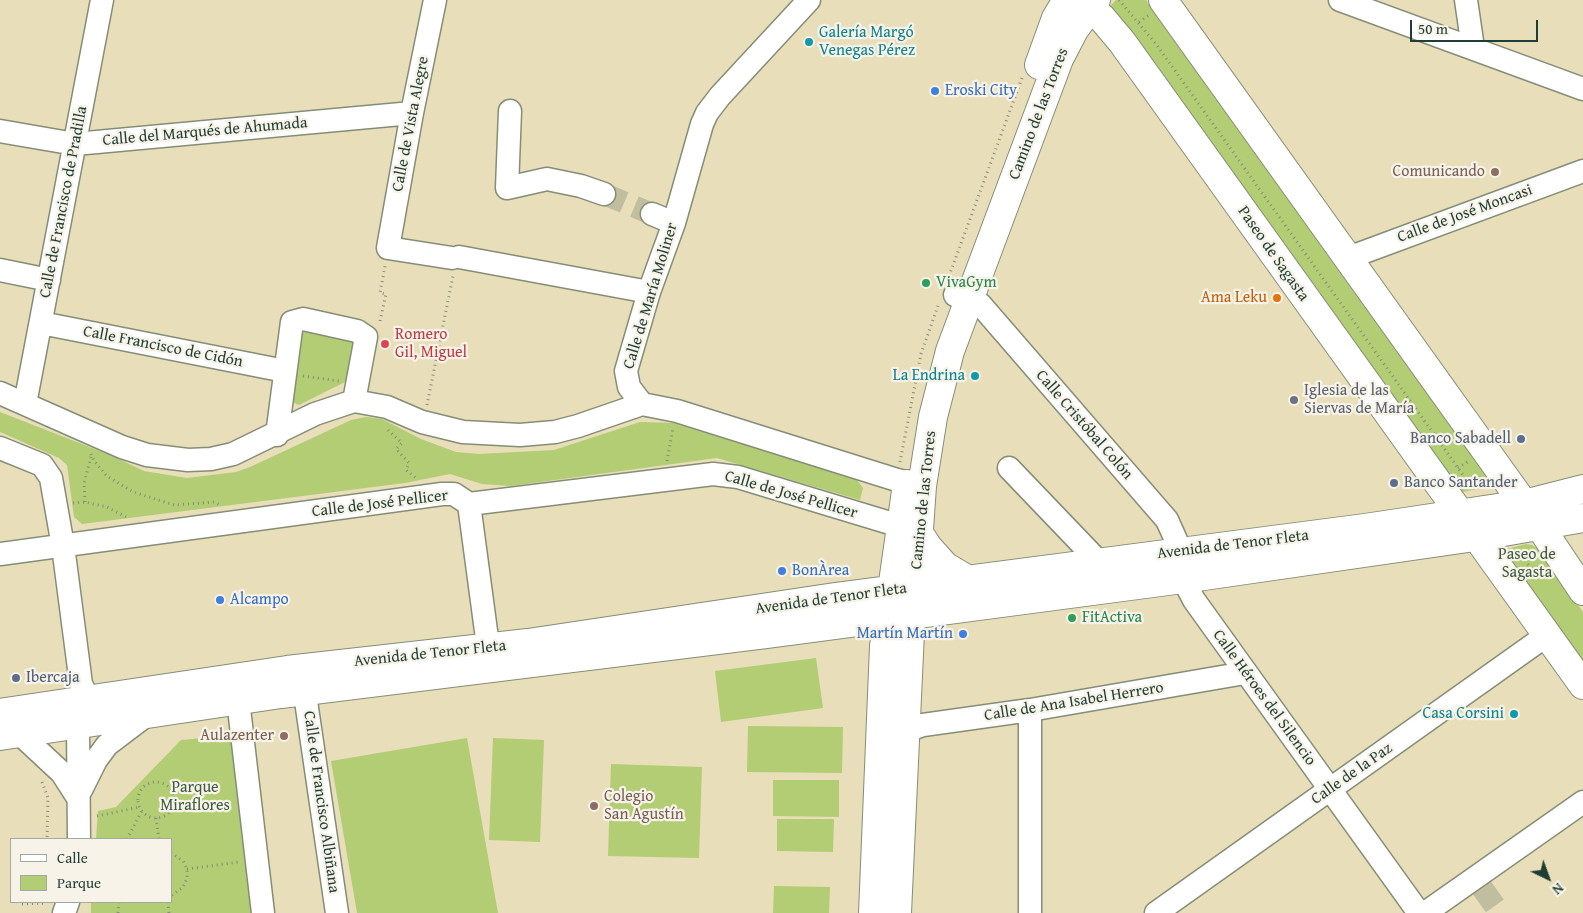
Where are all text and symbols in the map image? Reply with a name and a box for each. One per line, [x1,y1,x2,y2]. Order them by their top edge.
scale bar [1413,10,1540,42]
text: 50 m [1418,18,1448,39]
place label: Galería Margó Venegas Pérez [819,23,915,61]
marker: Galería Margó Venegas Pérez [803,36,815,48]
street label: Camino de las Torres [1005,46,1073,182]
street label: Calle de Vista Alegre [388,55,434,193]
place label: Eroski City [945,81,1017,101]
marker: Eroski City [929,85,941,97]
street label: Calle de Francisco de Pradilla [36,104,92,300]
street label: Calle del Marqués de Ahumada [102,113,308,151]
place label: Comunicando [1393,162,1485,182]
marker: Comunicando [1489,166,1501,178]
street label: Calle de José Moncasi [1395,181,1535,247]
street label: Paseo de Sagasta [1233,203,1313,305]
street label: Calle de María Moliner [620,220,682,372]
place label: VivaGym [936,273,997,293]
marker: VivaGym [920,277,932,289]
place label: Ama Leku [1201,288,1267,308]
marker: Ama Leku [1271,292,1283,304]
street label: Calle Francisco de Cidón [82,322,244,372]
place label: Romero Gil, Miguel [395,325,467,363]
marker: Romero Gil, Miguel [379,338,391,350]
place label: La Endrina [893,366,965,386]
street label: Calle Cristóbal Colón [1031,366,1137,484]
marker: La Endrina [969,370,981,382]
place label: Iglesia de las Siervas de María [1304,381,1414,419]
marker: Iglesia de las Siervas de María [1288,394,1300,406]
place label: Banco Sabadell [1410,429,1511,449]
street label: Camino de las Torres [907,430,941,570]
marker: Banco Sabadell [1515,433,1527,445]
street label: Calle de José Pellicer [722,467,860,523]
place label: Banco Santander [1404,473,1518,493]
marker: Banco Santander [1388,477,1400,489]
street label: Calle de José Pellicer [311,486,449,522]
street label: Avenida de Tenor Fleta [1156,526,1310,564]
park label: Paseo de Sagasta [1498,545,1556,583]
place label: BonÀrea [792,561,849,581]
marker: BonÀrea [776,565,788,577]
street label: Avenida de Tenor Fleta [754,579,908,619]
place label: Alcampo [230,590,289,610]
marker: Alcampo [214,594,226,606]
place label: FitActiva [1082,608,1142,628]
marker: FitActiva [1066,612,1078,624]
place label: Martín Martín [857,624,953,644]
street label: Calle Héroes del Silencio [1208,626,1320,770]
marker: Martín Martín [957,628,969,640]
street label: Avenida de Tenor Fleta [353,636,507,672]
place label: Ibercaja [26,668,80,688]
marker: Ibercaja [10,672,22,684]
street label: Calle de Ana Isabel Herrero [983,678,1165,726]
place label: Casa Corsini [1423,704,1504,724]
marker: Casa Corsini [1508,708,1520,720]
street label: Calle de Francisco Albiñana [299,710,343,894]
place label: Aulazenter [200,726,274,746]
marker: Aulazenter [278,730,290,742]
street label: Calle de la Paz [1308,739,1396,809]
park label: Parque Miraflores [160,778,230,816]
place label: Colegio San Agustín [604,787,684,825]
marker: Colegio San Agustín [588,800,600,812]
legend [10,838,172,903]
text: Calle [57,847,88,868]
north arrow [1523,853,1573,903]
text: Parque [57,872,101,893]
text: N [1548,879,1568,900]

